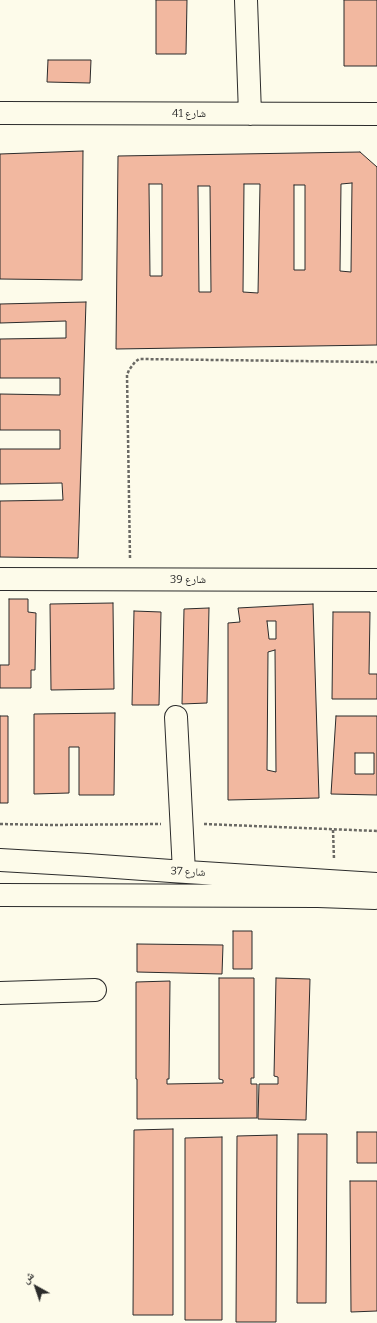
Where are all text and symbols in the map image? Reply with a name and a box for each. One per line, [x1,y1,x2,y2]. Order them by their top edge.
street label: شارع 41 [172,107,206,121]
street label: شارع 39 [170,573,206,587]
street label: شارع 37 [170,864,206,880]
north arrow [16,1267,56,1307]
text: ش [19,1269,37,1286]

